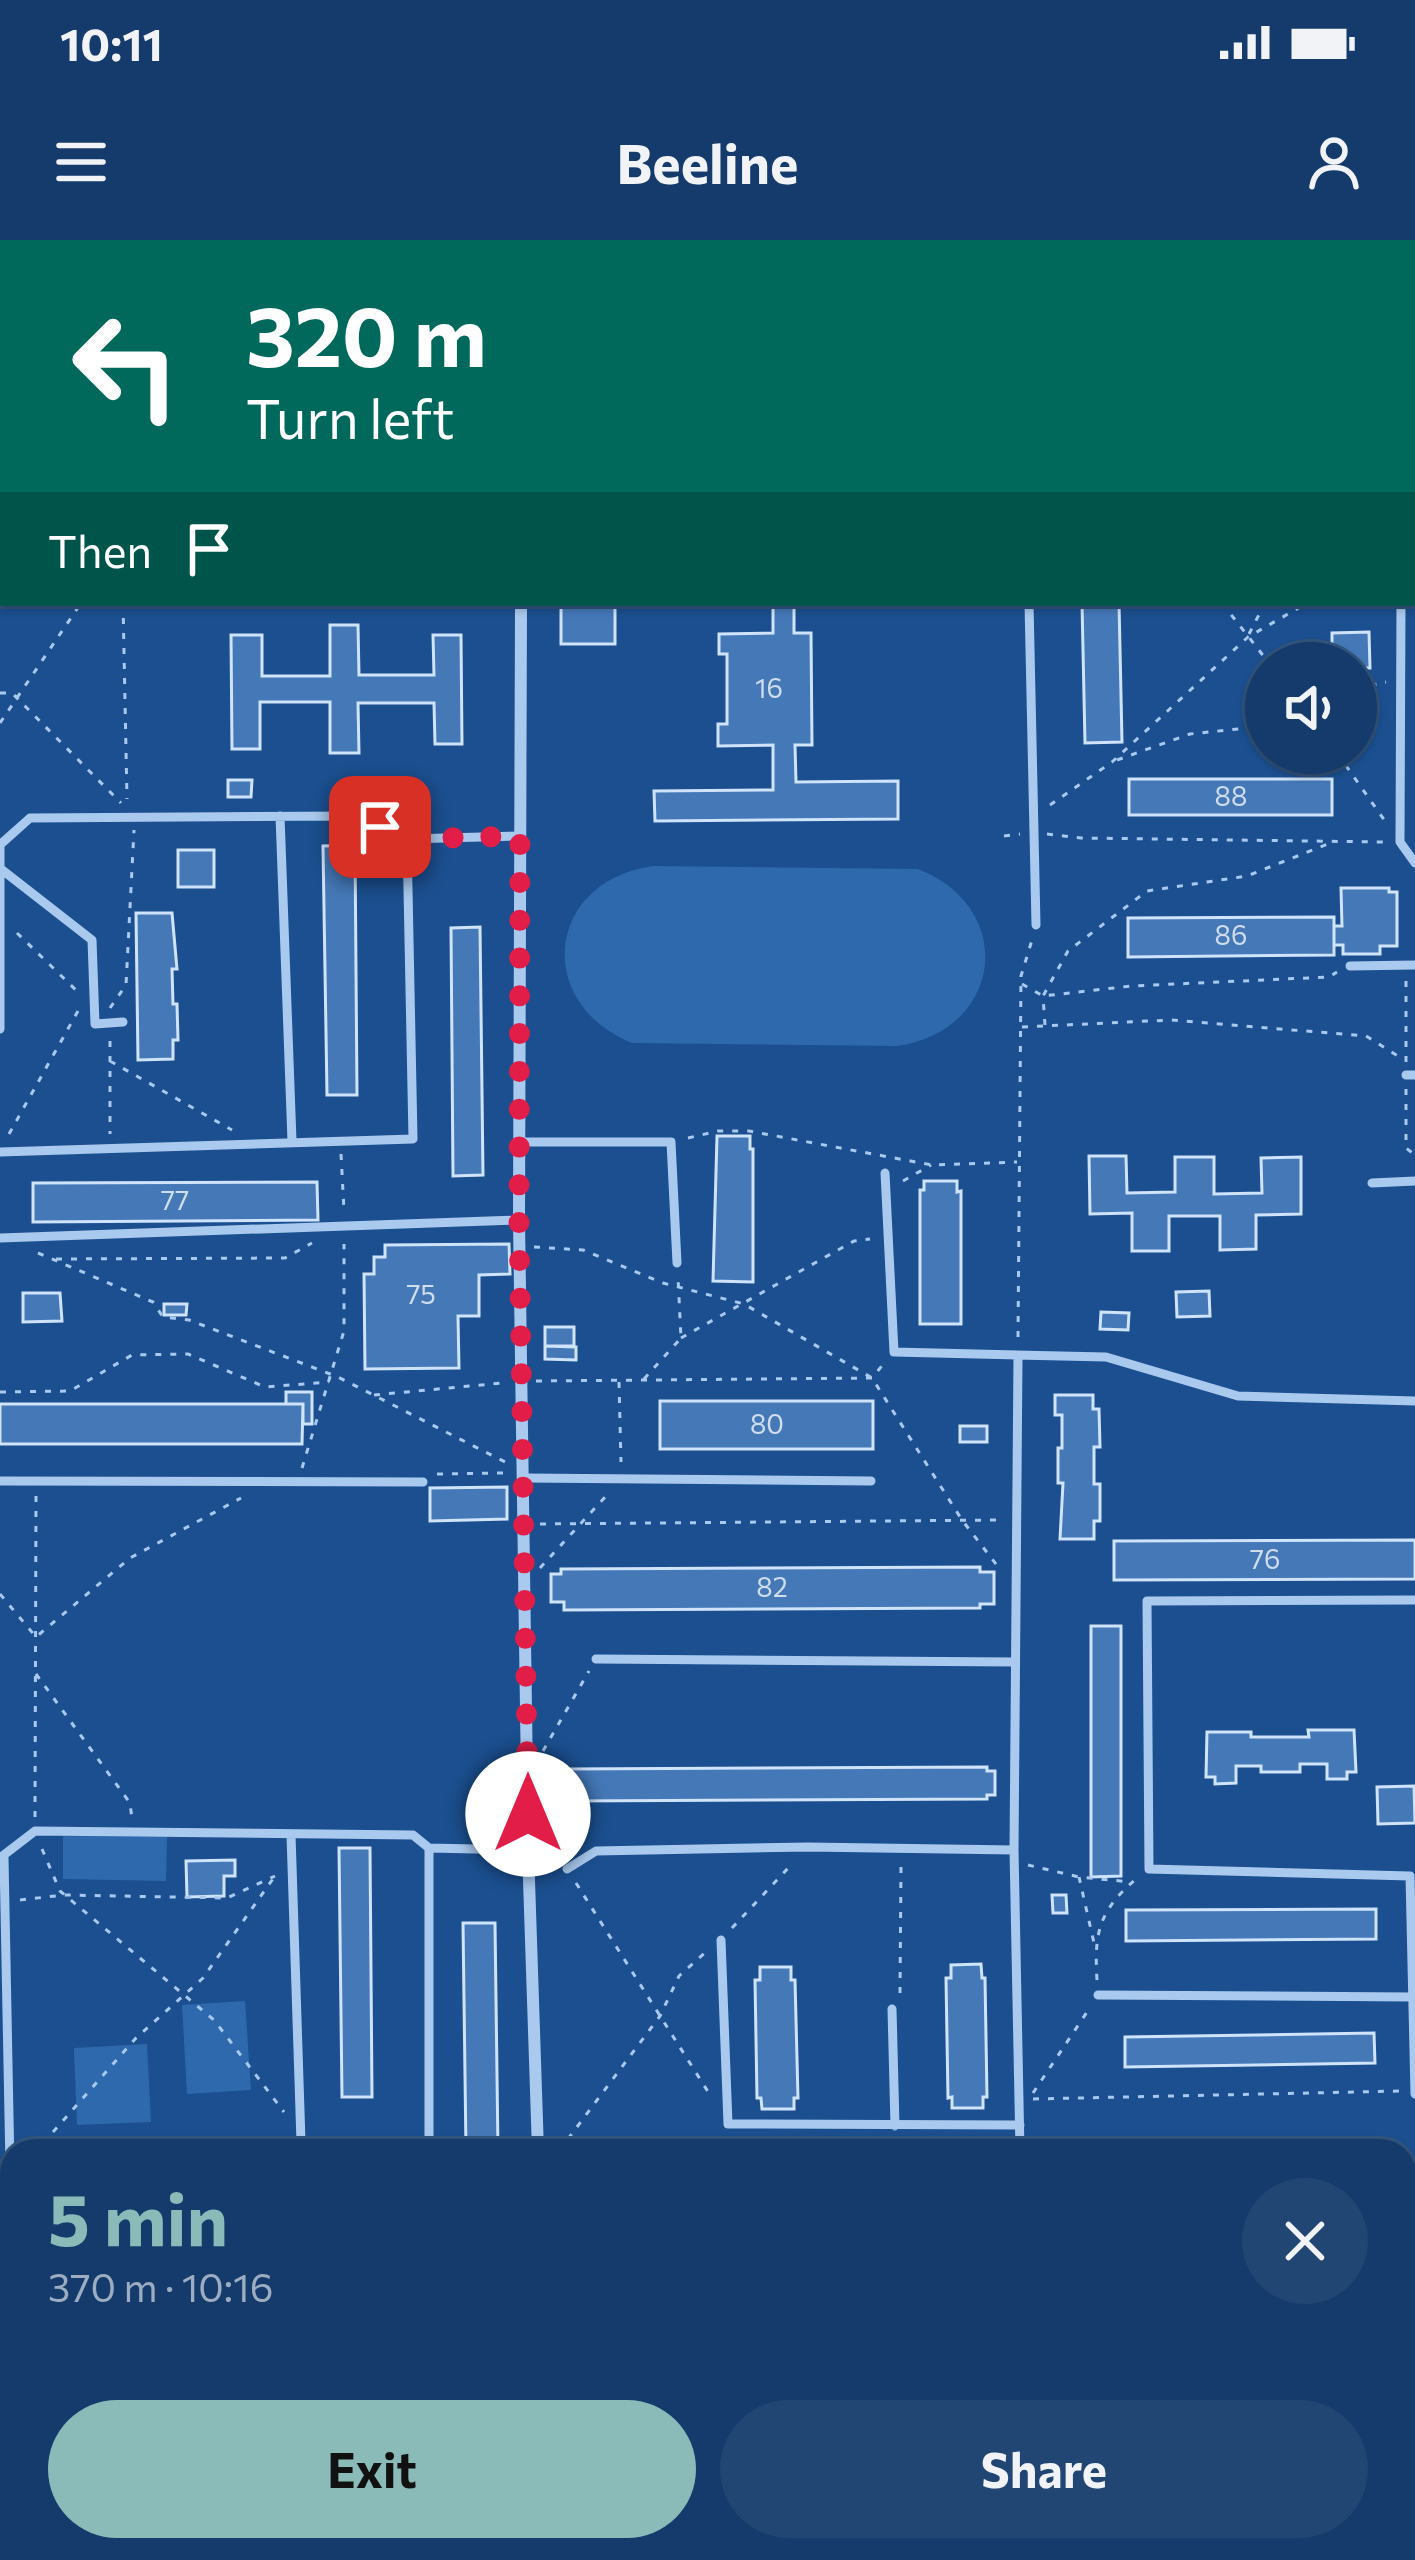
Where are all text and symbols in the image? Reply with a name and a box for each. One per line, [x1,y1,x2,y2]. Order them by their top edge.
text: 10:11 [60,15,163,70]
icon: menu [48,129,114,195]
text: Beeline [616,129,799,195]
icon: person [1301,129,1367,195]
text: 320 m [246,282,487,384]
icon: left [48,288,204,444]
text: Turn left [246,384,454,450]
icon: arrive [176,516,242,582]
text: Then [48,522,152,577]
map controls [1245,642,1377,774]
button: sound [1245,642,1377,774]
house number: 16 [755,671,783,704]
pin [329,776,431,878]
house number: 88 [1215,779,1247,812]
icon: arrive [347,794,413,860]
house number: 86 [1215,918,1247,951]
house number: 77 [161,1183,189,1216]
house number: 75 [406,1277,436,1310]
house number: 80 [750,1407,784,1440]
house number: 76 [1250,1542,1280,1575]
house number: 82 [756,1570,788,1603]
position arrow [465,1751,591,1877]
text: 5 min [48,2173,228,2261]
button: close [1242,2178,1368,2304]
text: 370 m · 10:16 [48,2262,273,2310]
button: Exit [48,2400,696,2538]
button: Share [720,2400,1368,2538]

